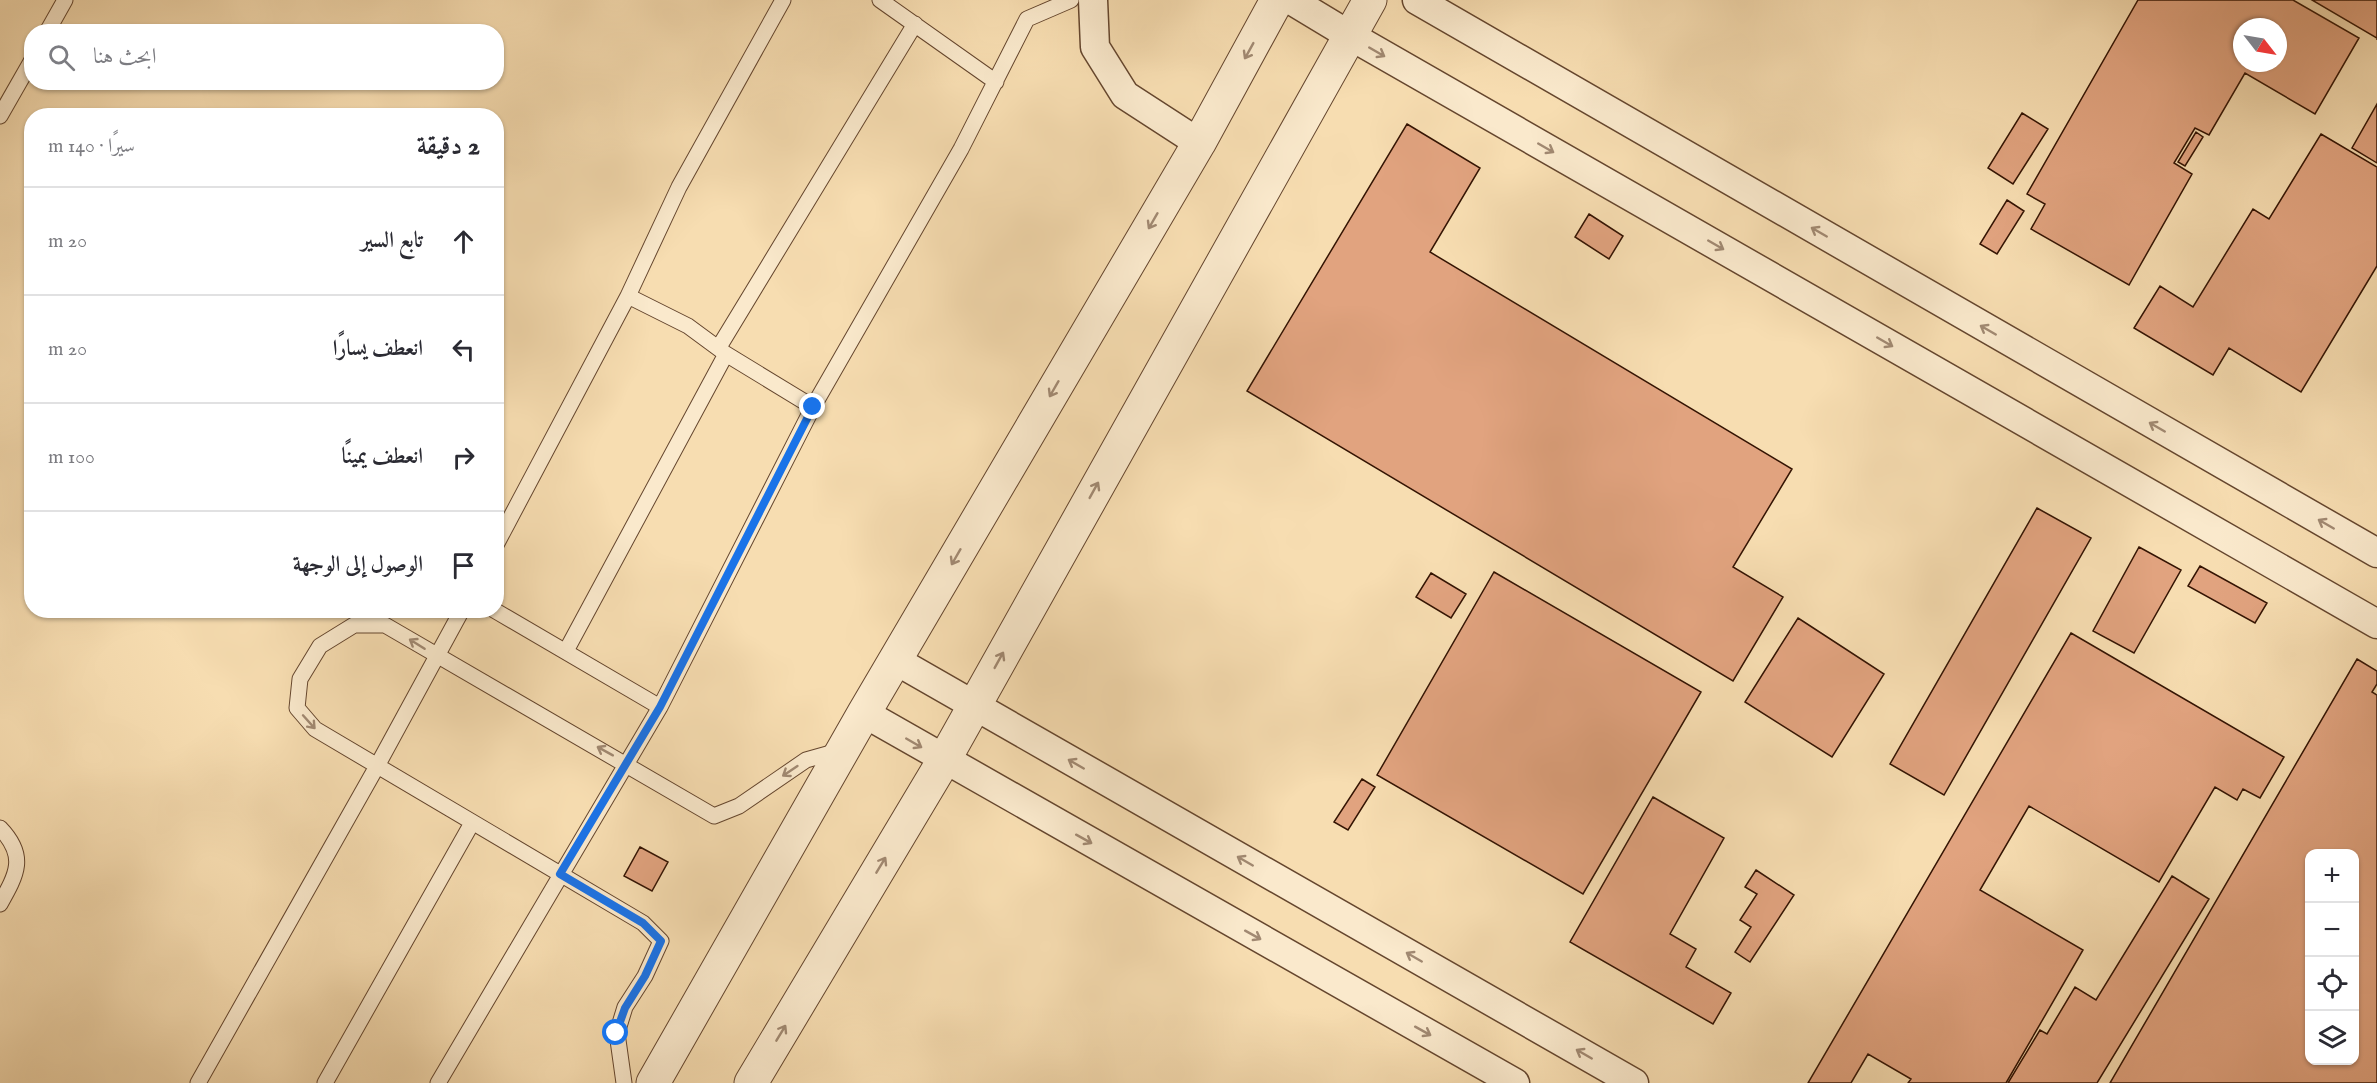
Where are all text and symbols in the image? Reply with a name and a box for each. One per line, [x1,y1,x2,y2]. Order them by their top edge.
north arrow [2233,18,2287,72]
search box [24,24,504,90]
icon: search [45,41,78,74]
one-way arrow [1243,42,1254,60]
text: ابحث هنا [93,43,156,71]
one-way arrow [1368,46,1385,58]
text: 2 دقيقة [417,130,480,163]
text: سيرًا · 140 m [48,134,135,159]
one-way arrow [1538,143,1555,155]
one-way arrow [1147,212,1159,229]
icon: ahead [447,225,480,258]
one-way arrow [1811,226,1828,238]
text: تابع السير [361,227,423,255]
text: 20 m [48,229,87,254]
one-way arrow [1707,240,1724,252]
one-way arrow [1980,323,1997,335]
icon: left [447,333,480,366]
text: انعطف يسارًا [333,335,423,363]
text: 20 m [48,337,87,362]
one-way arrow [1876,337,1893,349]
one-way arrow [1048,380,1060,397]
route end [799,393,825,419]
one-way arrow [2149,421,2166,433]
icon: right [447,441,480,474]
text: انعطف يمينًا [342,443,423,471]
text: 100 m [48,445,95,470]
one-way arrow [1089,482,1101,499]
one-way arrow [2318,518,2335,530]
one-way arrow [949,548,961,565]
icon: arrive [447,549,480,582]
text: الوصول إلى الوجهة [293,551,423,579]
one-way arrow [409,638,426,650]
one-way arrow [993,652,1005,669]
one-way arrow [302,714,316,729]
one-way arrow [905,737,922,749]
one-way arrow [596,745,614,756]
one-way arrow [1068,758,1085,770]
one-way arrow [782,765,799,777]
one-way arrow [1074,834,1092,845]
map controls [2305,849,2359,1065]
button: + [2305,849,2359,903]
one-way arrow [1237,854,1254,866]
one-way arrow [875,857,887,874]
button: − [2305,903,2359,957]
one-way arrow [1244,929,1261,941]
one-way arrow [1406,951,1423,963]
button: locate [2305,957,2359,1011]
button: layers [2305,1011,2359,1065]
route start [602,1019,628,1045]
one-way arrow [775,1025,787,1042]
one-way arrow [1414,1025,1431,1037]
one-way arrow [1576,1048,1593,1060]

